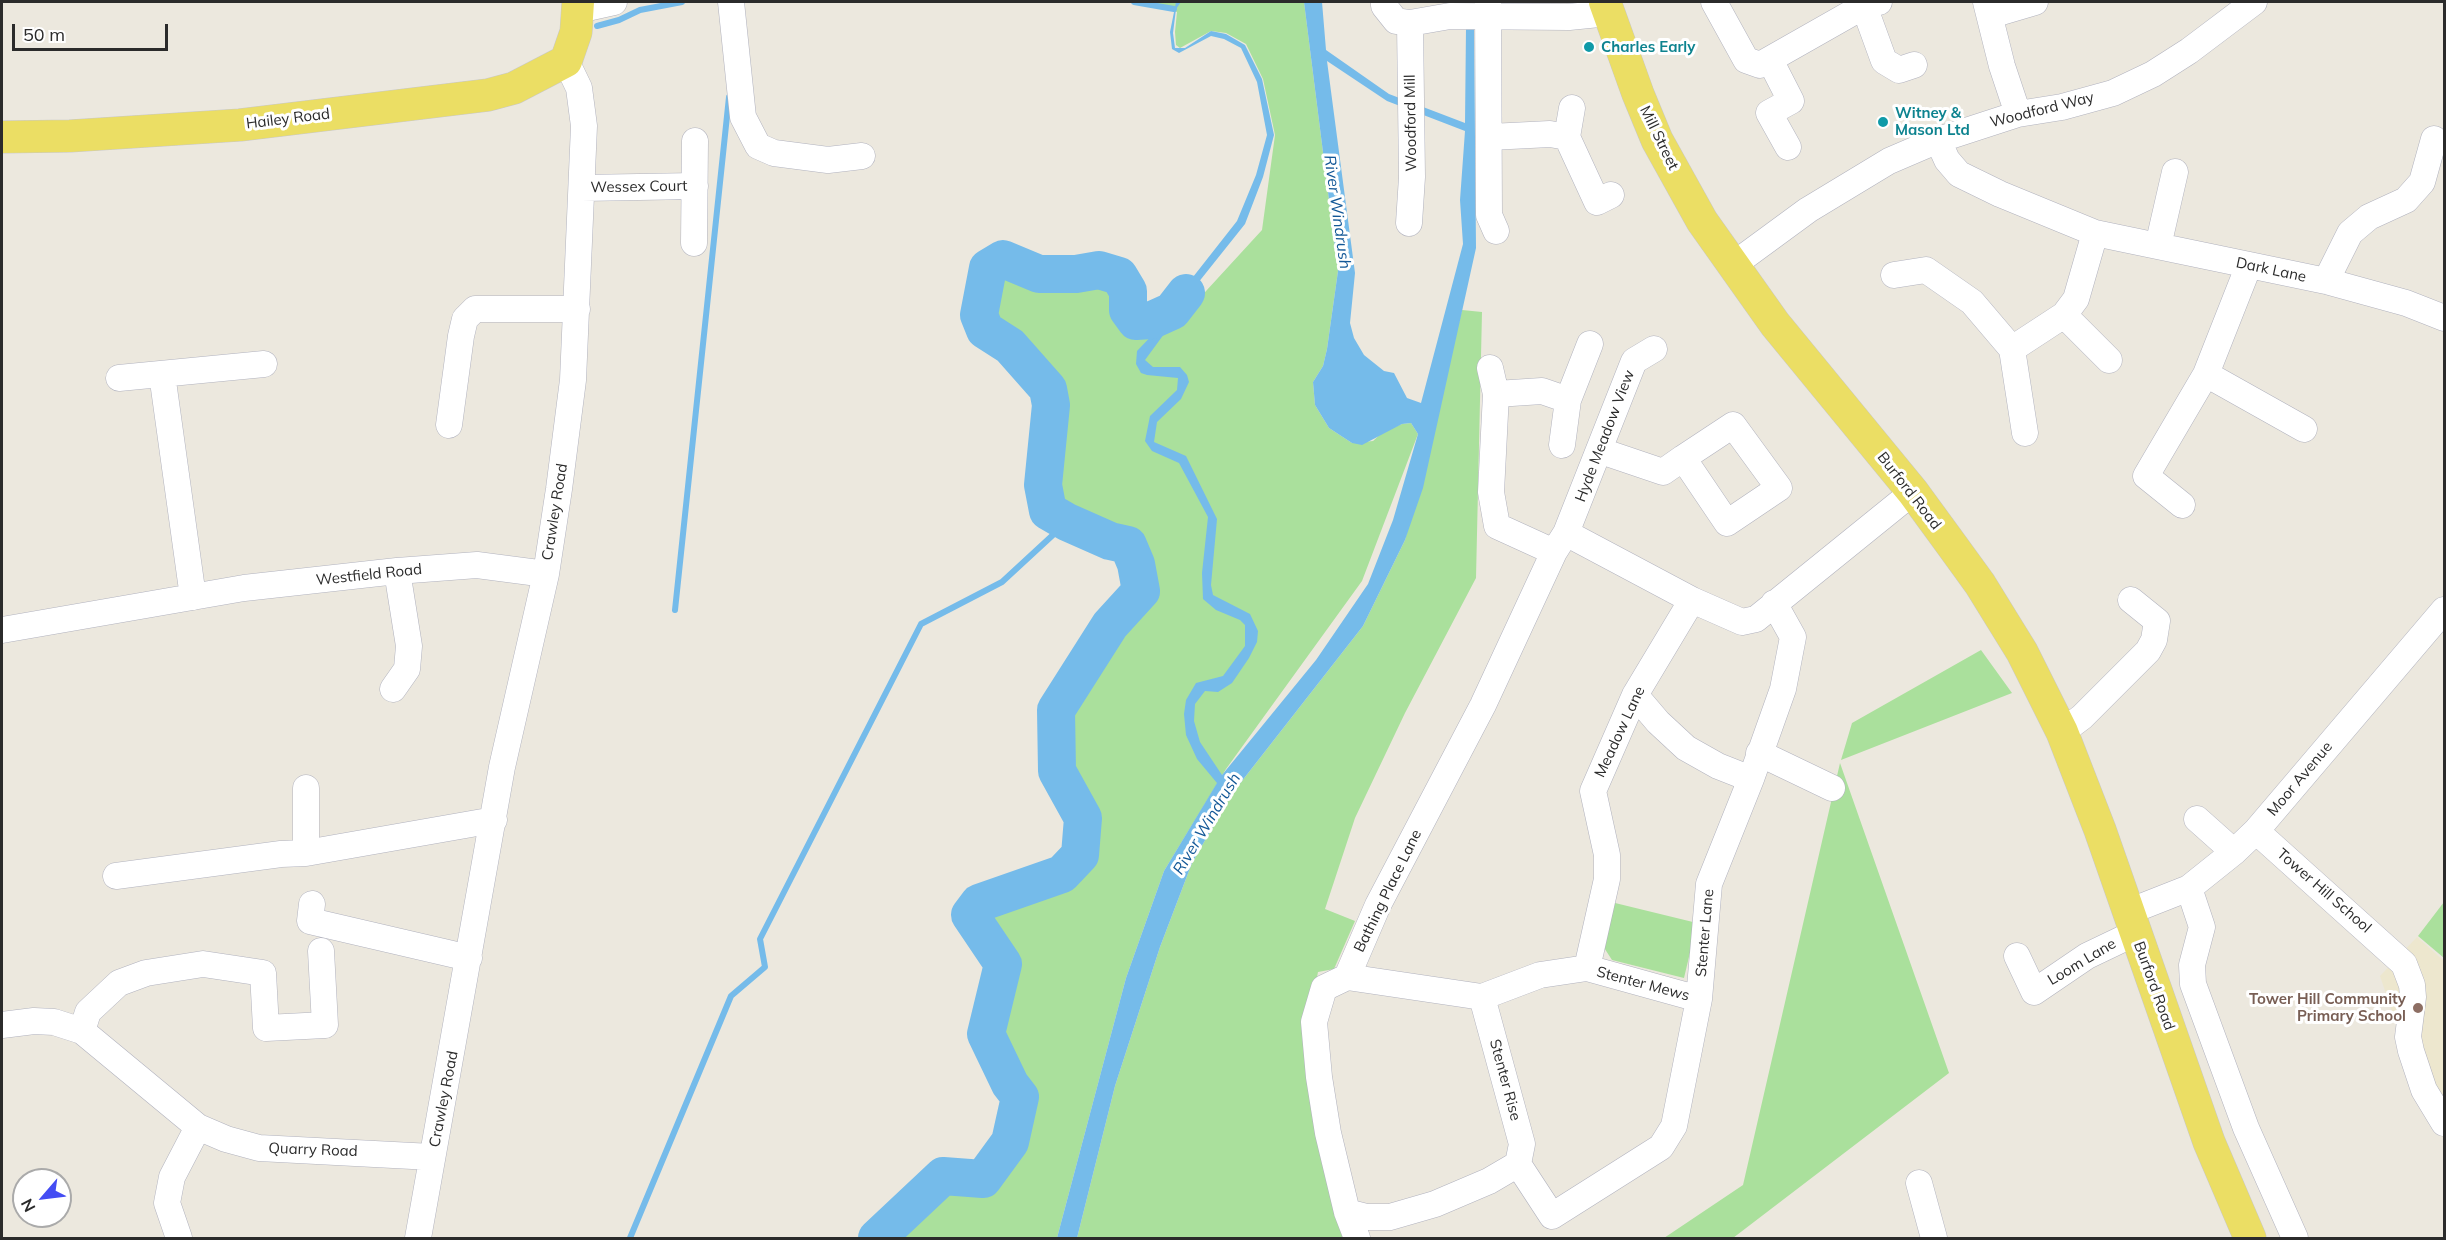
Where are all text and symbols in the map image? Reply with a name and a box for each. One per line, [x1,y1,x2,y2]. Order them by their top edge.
scale bar [15,12,171,50]
text: 50 m [23,23,65,46]
place label: Charles Early [1601,38,1695,56]
marker: Charles Early [1582,40,1596,54]
street label: Woodford Mill [1401,74,1421,172]
street label: Woodford Way [1988,88,2096,132]
street label: Mill Street [1636,103,1682,173]
place label: Witney & Mason Ltd [1895,104,1970,139]
street label: Hailey Road [245,105,331,133]
marker: Witney & Mason Ltd [1876,115,1890,129]
water label: River Windrush [1319,154,1355,270]
street label: Wessex Court [590,177,688,197]
street label: Dark Lane [2234,254,2308,286]
street label: Hyde Meadow View [1572,367,1638,505]
street label: Burford Road [1873,449,1945,533]
street label: Crawley Road [538,462,572,562]
street label: Westfield Road [315,560,423,590]
street label: Meadow Lane [1591,684,1649,780]
street label: Moor Avenue [2264,738,2336,820]
water label: River Windrush [1169,770,1245,878]
street label: Bathing Place Lane [1350,827,1426,955]
street label: Tower Hill School [2273,845,2375,937]
street label: Stenter Lane [1692,888,1718,978]
street label: Loom Lane [2045,935,2119,989]
street label: Burford Road [2130,939,2178,1033]
street label: Stenter Mews [1595,963,1691,1005]
place label: Tower Hill Community Primary School [2249,990,2406,1025]
marker: Tower Hill Community Primary School [2411,1001,2425,1015]
street label: Stenter Rise [1485,1037,1525,1123]
street label: Crawley Road [426,1049,462,1149]
street label: Quarry Road [268,1139,358,1161]
north arrow [12,1168,72,1228]
text: N [16,1195,40,1216]

